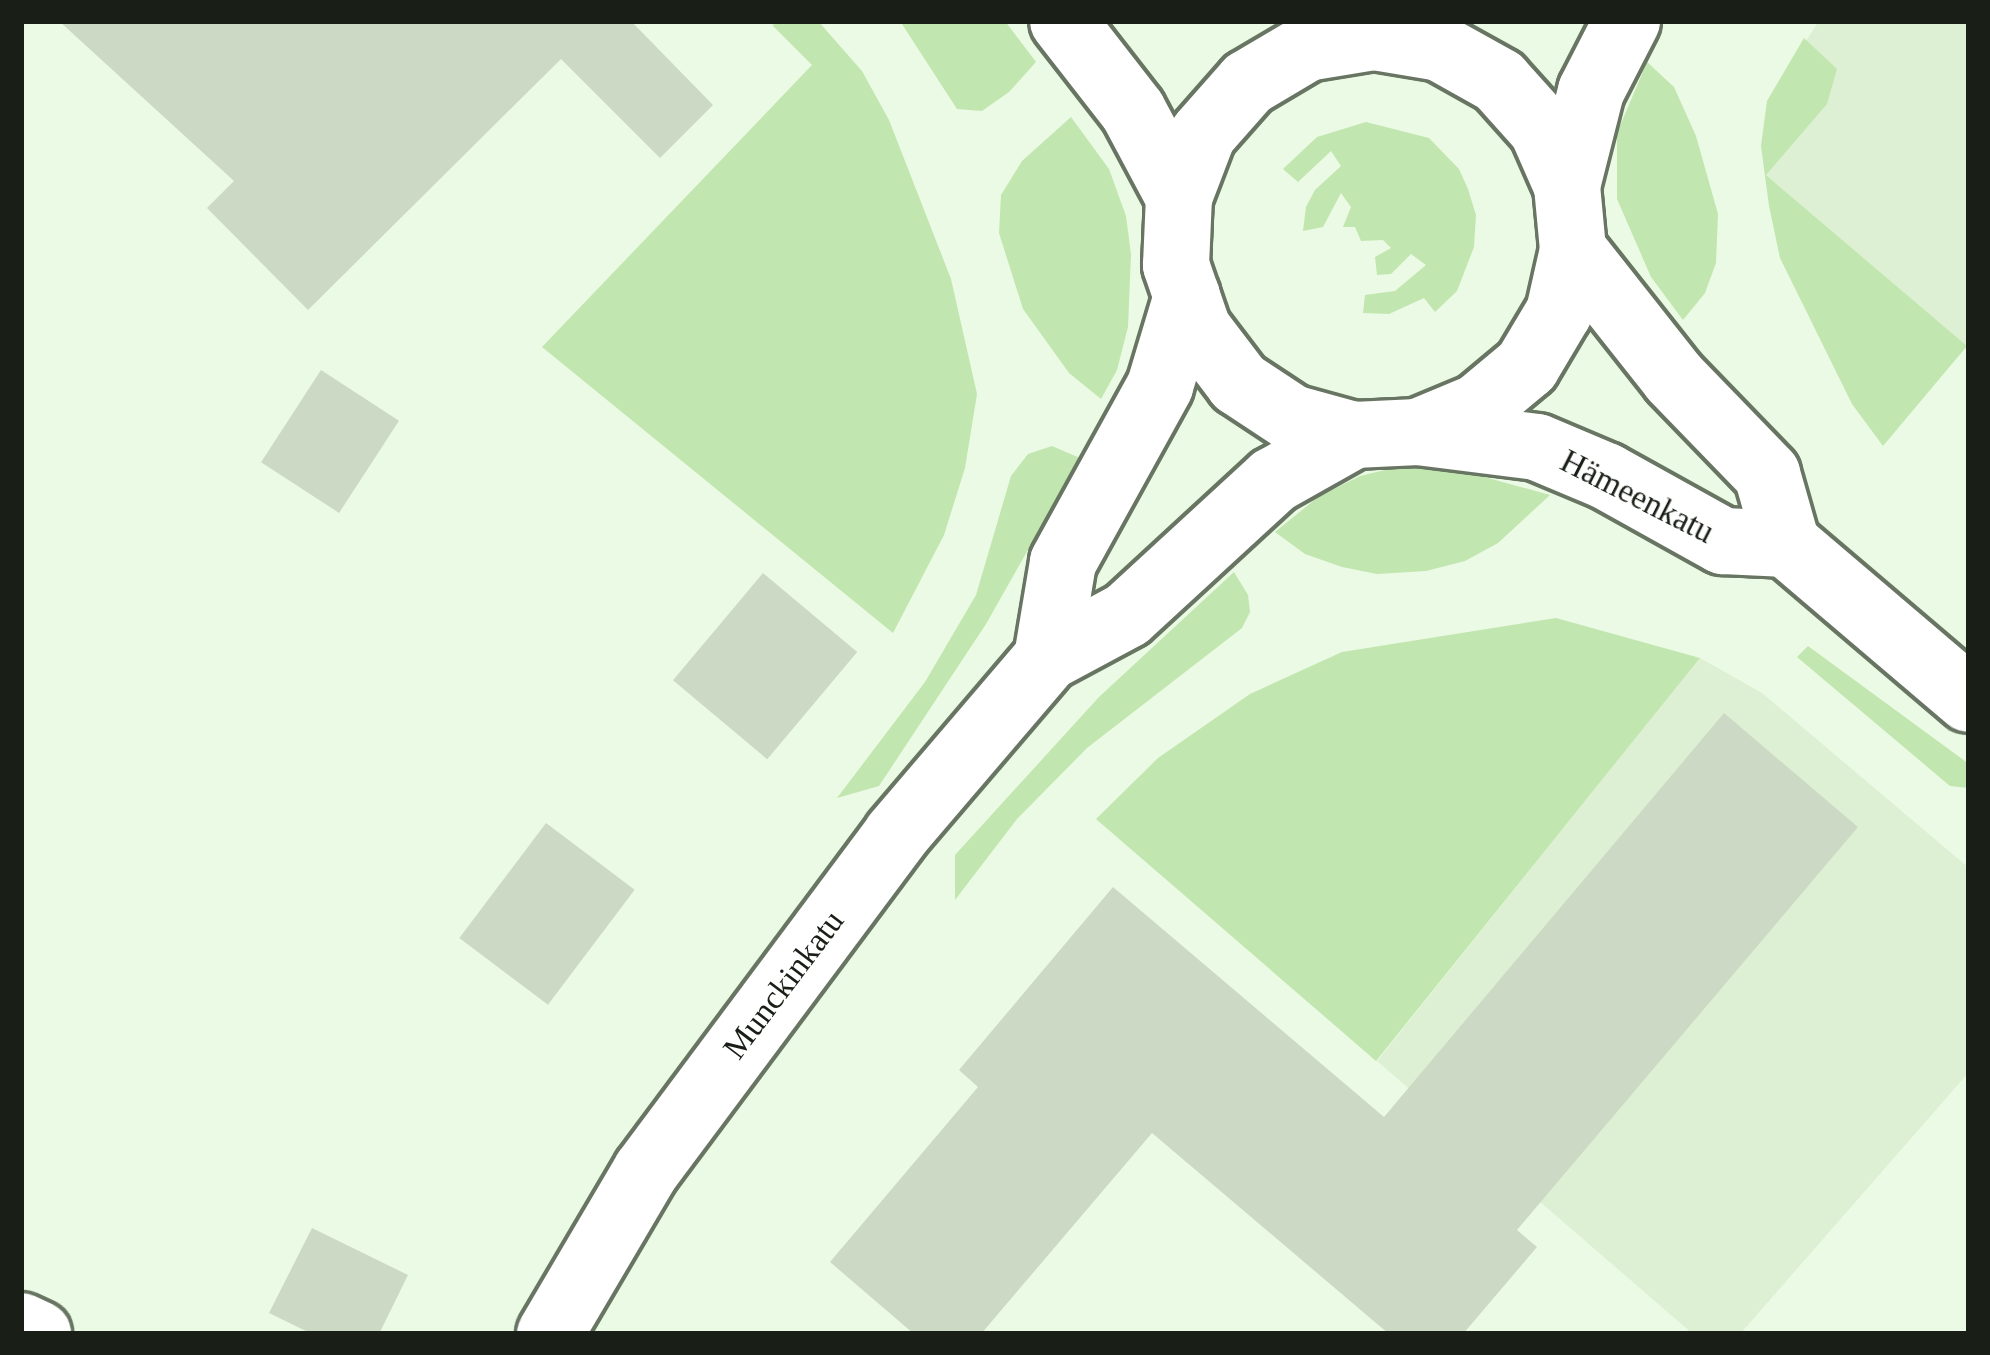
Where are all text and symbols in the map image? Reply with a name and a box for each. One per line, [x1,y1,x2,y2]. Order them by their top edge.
street label: Hämeenkatu [1554,442,1720,552]
street label: Munckinkatu [715,903,853,1067]

